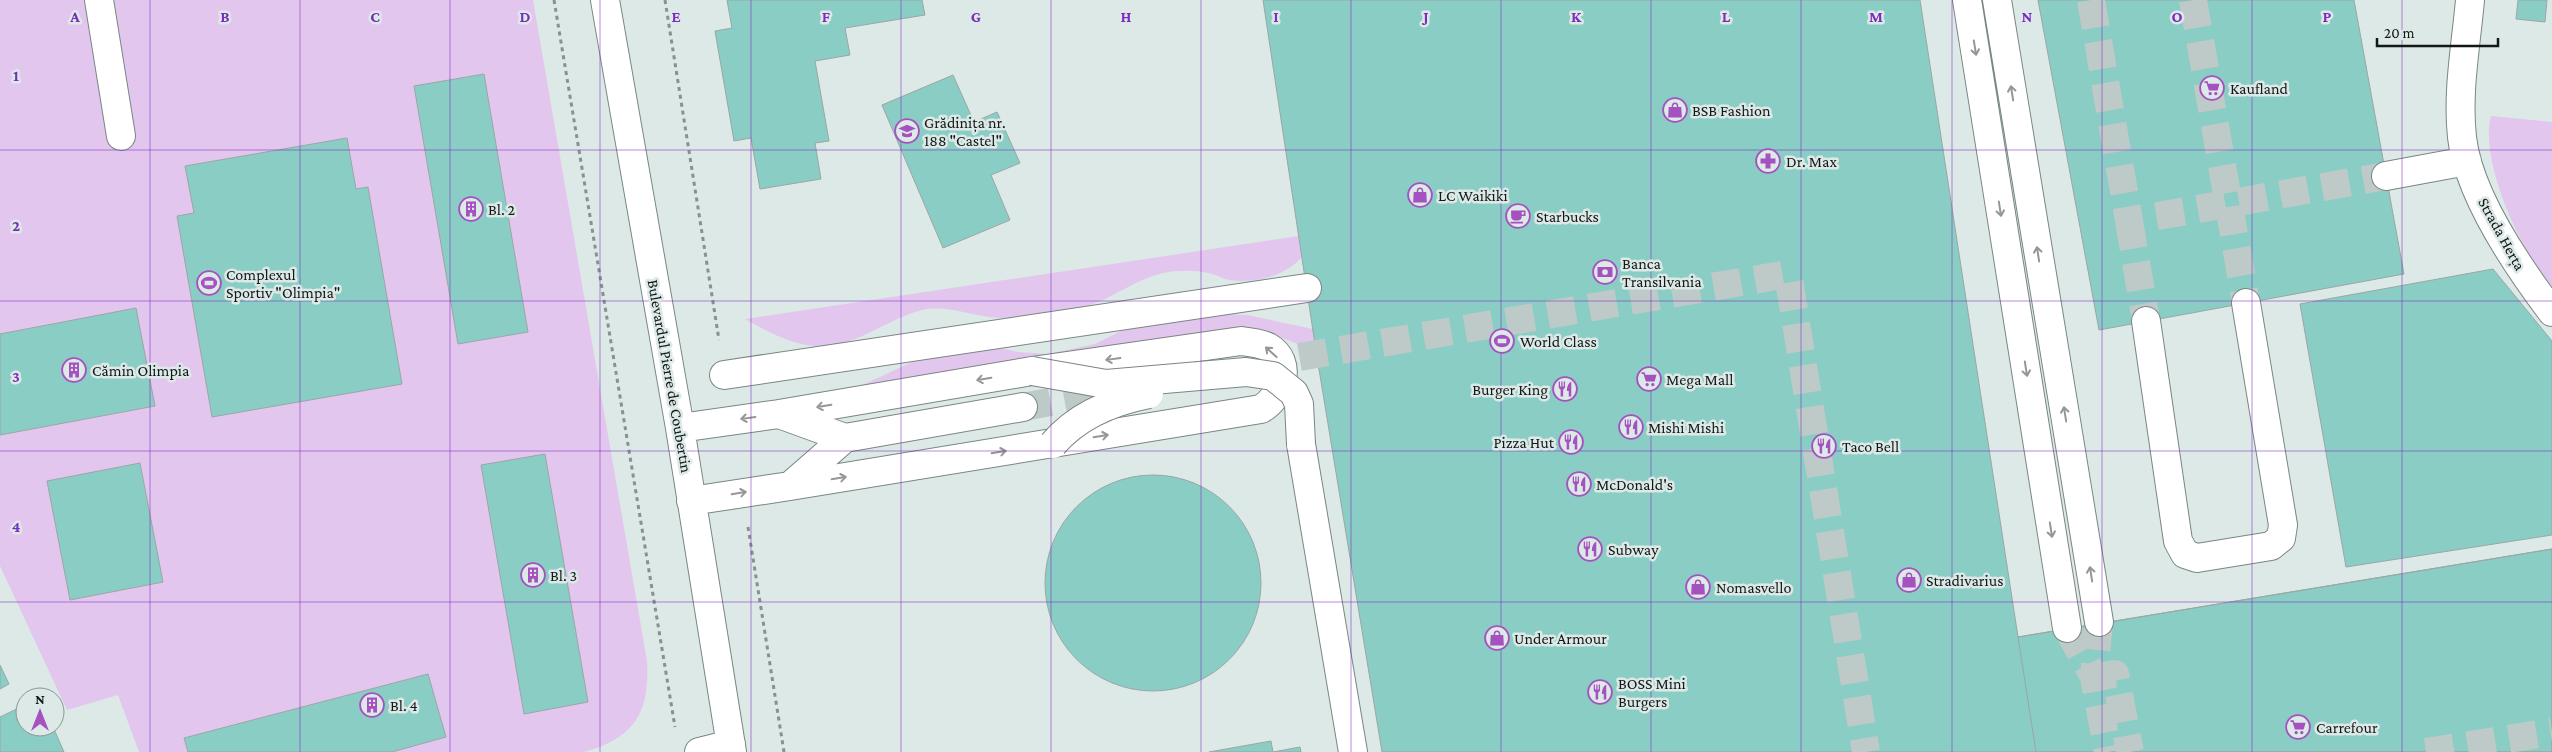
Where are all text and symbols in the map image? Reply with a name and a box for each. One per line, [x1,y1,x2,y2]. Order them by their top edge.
text: A [69,8,80,25]
text: B [220,8,230,25]
text: C [370,8,380,25]
text: D [519,8,531,25]
text: E [671,8,681,25]
text: F [822,8,831,25]
text: G [971,8,981,25]
text: H [1121,8,1132,25]
text: I [1273,8,1279,25]
text: J [1421,8,1429,25]
text: K [1571,8,1582,25]
text: L [1722,8,1731,25]
text: M [1869,8,1883,25]
text: N [2022,8,2033,25]
text: O [2171,8,2183,25]
text: P [2323,8,2332,25]
scale bar [2377,15,2498,47]
text: 20 m [2384,25,2415,41]
one-way arrow [1970,40,1980,56]
text: 1 [13,67,19,84]
supermarket icon: Kaufland [2199,75,2225,101]
place label: Kaufland [2230,80,2289,97]
one-way arrow [2007,86,2017,102]
shop icon: BSB Fashion [1662,97,1688,123]
place label: BSB Fashion [1692,102,1771,119]
place label: Grădinița nr. 188 "Castel" [924,114,1006,149]
school or university icon: Grădinița nr. 188 "Castel" [894,118,920,144]
pharmacy icon: Dr. Max [1755,148,1781,174]
place label: Dr. Max [1786,153,1837,170]
shop icon: LC Waikiki [1407,182,1433,208]
place label: LC Waikiki [1438,187,1508,204]
street label: Strada Herța [2473,195,2529,275]
building icon: Bl. 2 [458,196,484,222]
one-way arrow [1995,200,2005,216]
place label: Bl. 2 [488,201,516,218]
cafe icon: Starbucks [1505,203,1531,229]
place label: Starbucks [1536,208,1599,225]
text: 2 [12,217,20,234]
one-way arrow [2033,246,2043,262]
place label: Banca Transilvania [1622,255,1702,290]
bank icon: Banca Transilvania [1592,259,1618,285]
place label: Complexul Sportiv "Olimpia" [226,266,340,302]
sports icon: Complexul Sportiv "Olimpia" [196,270,222,296]
street label: Bulevardul Pierre de Coubertin [645,278,695,474]
sports icon: World Class [1489,328,1515,354]
place label: World Class [1520,333,1597,350]
one-way arrow [1265,346,1278,358]
one-way arrow [1106,354,1122,364]
building icon: Cămin Olimpia [61,357,87,383]
one-way arrow [2021,361,2031,377]
place label: Cămin Olimpia [92,362,190,380]
supermarket icon: Mega Mall [1636,366,1662,392]
text: 3 [12,368,20,385]
place label: Mega Mall [1666,371,1733,389]
one-way arrow [976,375,992,385]
restaurant icon: Burger King [1552,376,1578,402]
place label: Burger King [1472,381,1548,399]
one-way arrow [816,402,832,412]
one-way arrow [2059,406,2069,422]
one-way arrow [741,414,757,424]
restaurant icon: Mishi Mishi [1618,414,1644,440]
place label: Mishi Mishi [1648,419,1724,436]
restaurant icon: Pizza Hut [1558,429,1584,455]
one-way arrow [1093,430,1109,440]
restaurant icon: Taco Bell [1811,433,1837,459]
place label: Pizza Hut [1494,434,1555,451]
place label: Taco Bell [1842,438,1899,455]
one-way arrow [991,447,1007,457]
restaurant icon: McDonald's [1566,471,1592,497]
one-way arrow [830,473,846,483]
place label: McDonald's [1596,476,1673,493]
one-way arrow [731,488,747,498]
text: 4 [12,518,21,535]
one-way arrow [2046,521,2056,537]
restaurant icon: Subway [1577,536,1603,562]
place label: Subway [1608,541,1659,559]
building icon: Bl. 3 [520,562,546,588]
place label: Bl. 3 [550,567,577,584]
shop icon: Stradivarius [1896,567,1922,593]
one-way arrow [2086,567,2096,583]
place label: Stradivarius [1926,572,2003,589]
shop icon: Nomasvello [1685,574,1711,600]
place label: Nomasvello [1716,579,1792,596]
shop icon: Under Armour [1484,625,1510,651]
place label: Under Armour [1514,630,1607,647]
place label: BOSS Mini Burgers [1618,675,1686,711]
restaurant icon: BOSS Mini Burgers [1587,679,1613,705]
north arrow [15,687,65,737]
text: N [35,691,45,707]
building icon: Bl. 4 [359,692,385,718]
place label: Bl. 4 [390,697,418,714]
supermarket icon: Carrefour [2285,714,2311,740]
place label: Carrefour [2316,719,2378,736]

